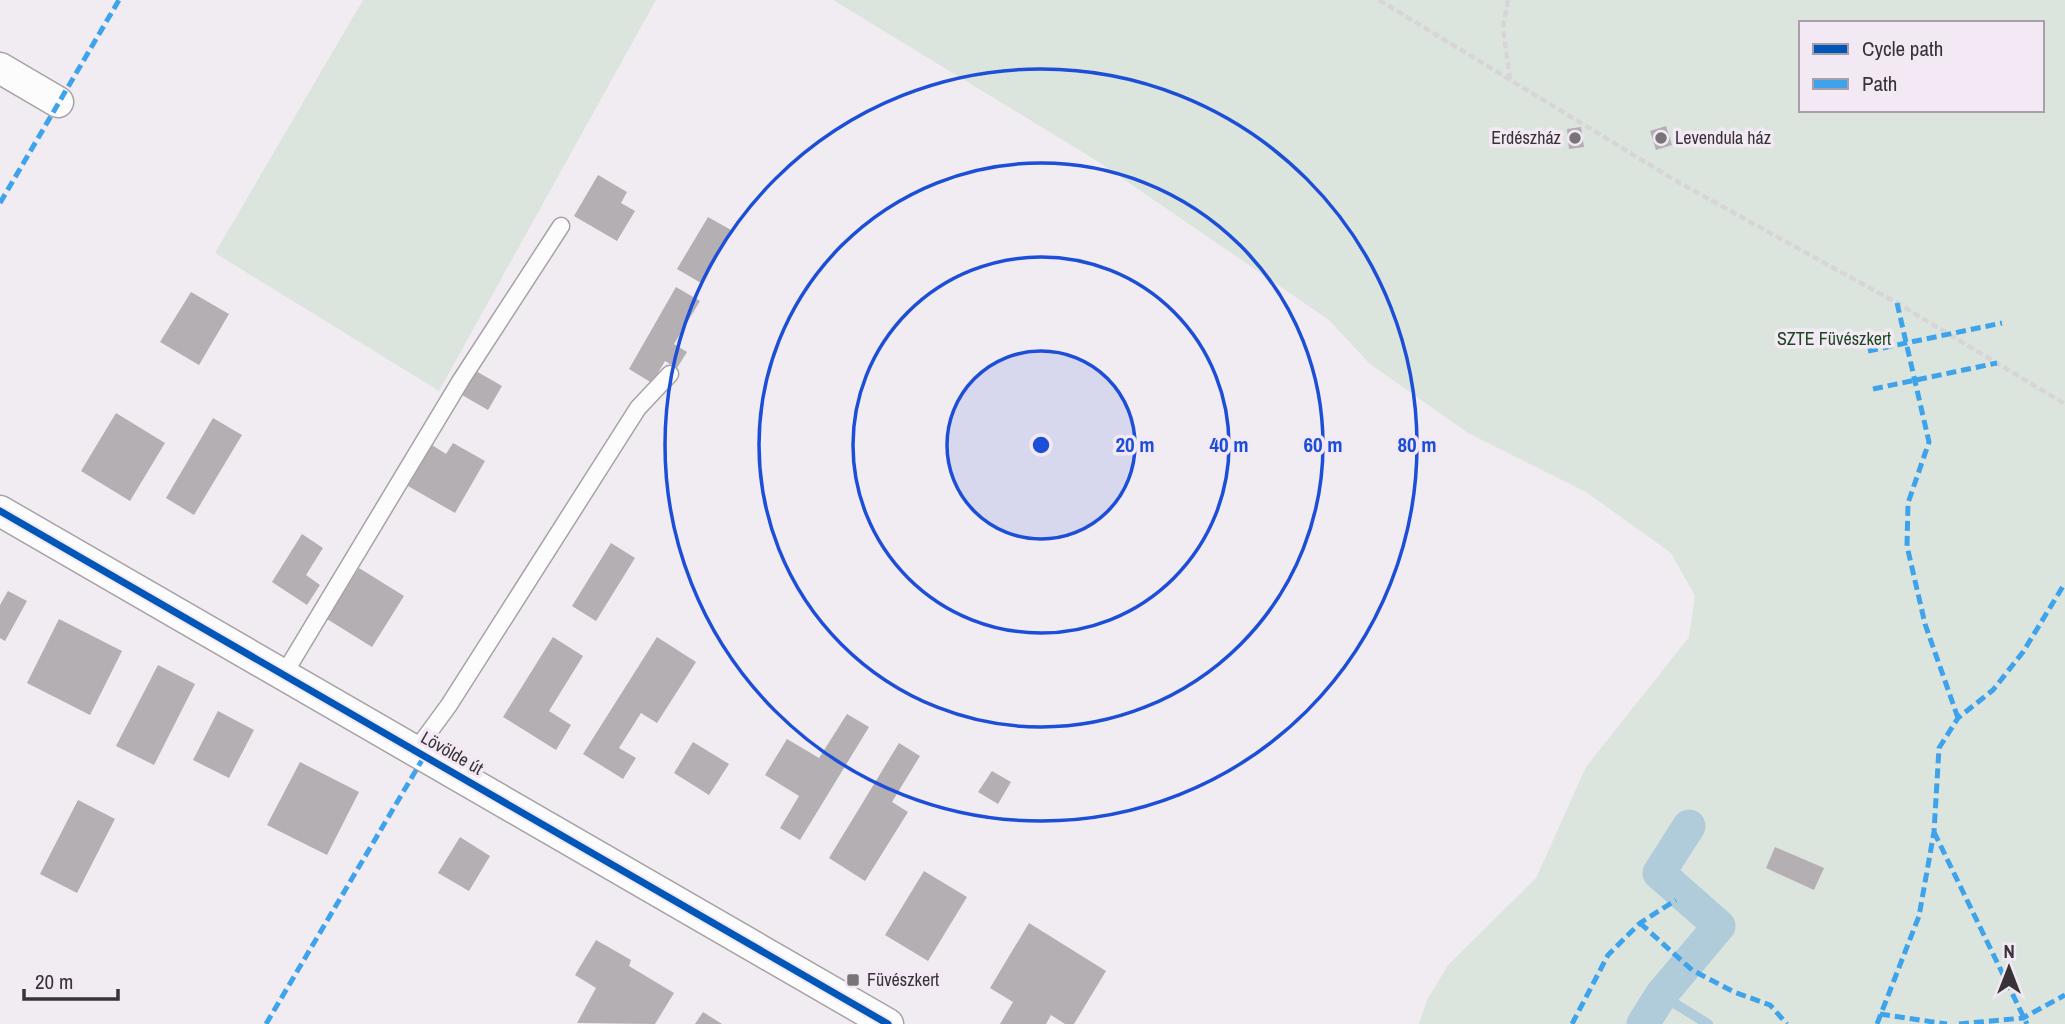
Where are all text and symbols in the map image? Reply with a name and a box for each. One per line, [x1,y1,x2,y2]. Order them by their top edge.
legend [1799,21,2044,112]
text: Cycle path [1862,34,1943,63]
text: Path [1862,69,1897,98]
place label: Erdészház [1491,125,1561,150]
place label: Levendula ház [1675,125,1771,150]
marker: Erdészház [1567,130,1583,146]
marker: Levendula ház [1653,130,1669,146]
park label: SZTE Füvészkert [1777,326,1891,351]
text: 20 m [1115,430,1155,459]
text: 40 m [1209,430,1249,459]
text: 60 m [1303,430,1343,459]
text: 80 m [1397,430,1437,459]
centre of rings [1029,433,1053,457]
street label: Lövölde út [417,725,488,780]
north arrow [1974,933,2044,1003]
text: N [2003,938,2015,964]
scale bar [24,958,119,1002]
text: 20 m [35,967,73,996]
place label: Füvészkert [867,967,939,992]
marker: Füvészkert [845,972,861,988]

